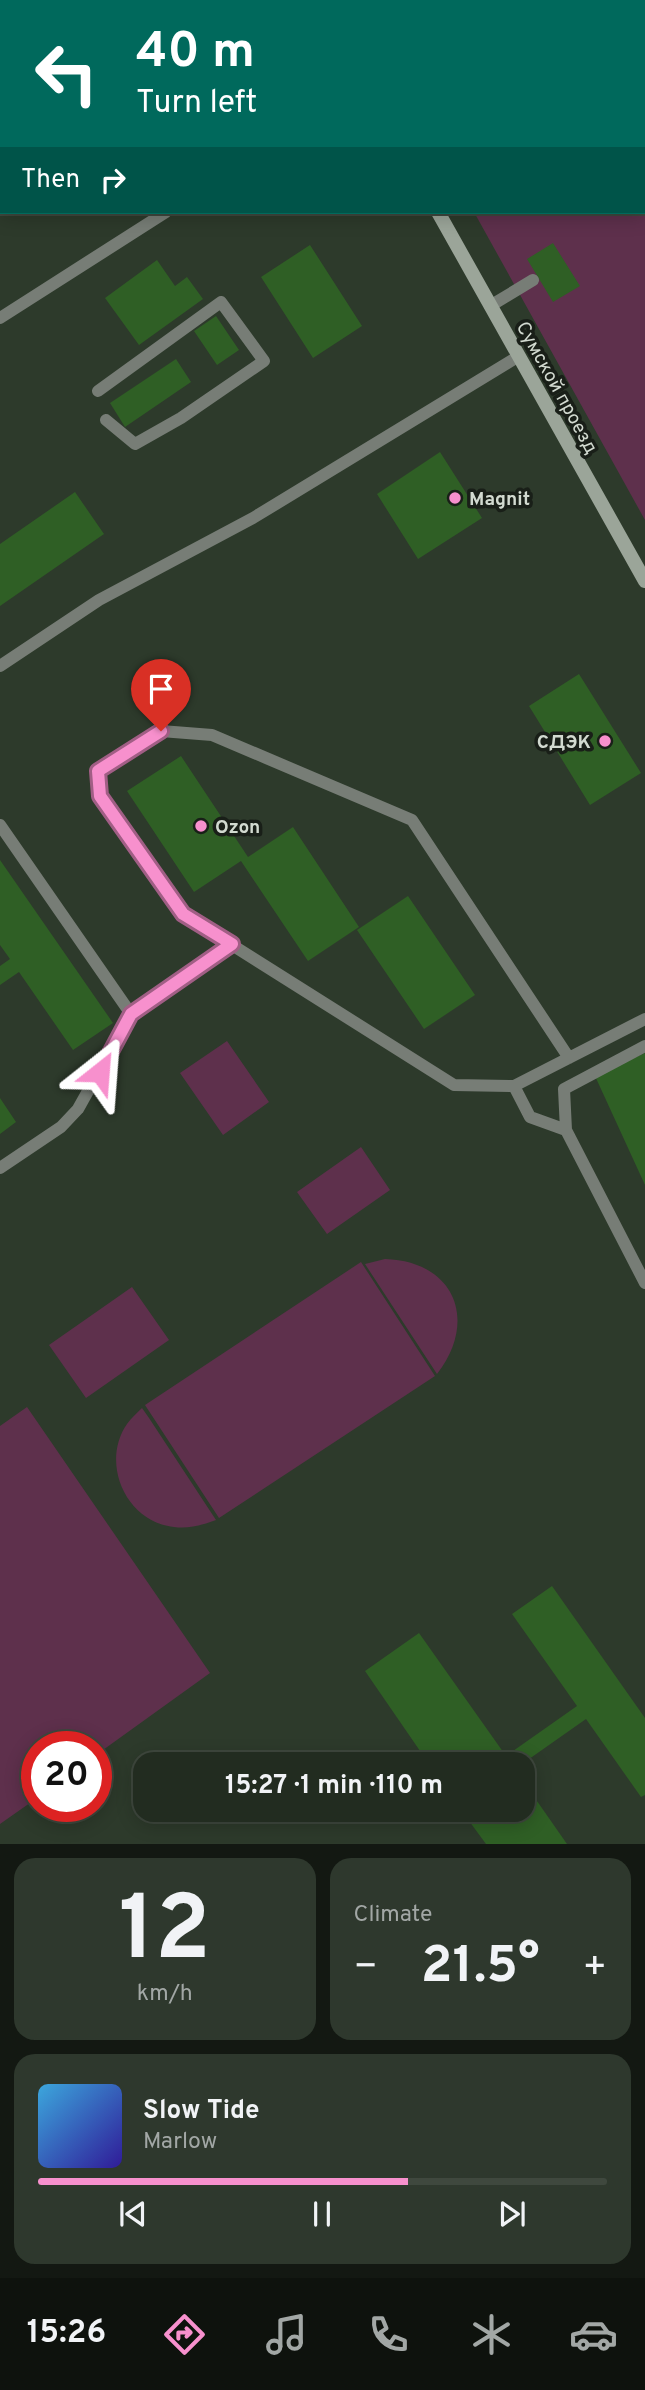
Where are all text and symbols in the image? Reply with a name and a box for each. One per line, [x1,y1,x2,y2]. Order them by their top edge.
text: 40 m [136,23,255,85]
icon: left [21,28,112,119]
text: Turn left [136,84,257,124]
icon: right [94,161,132,199]
text: Then [21,164,80,197]
street label: Сумской проезд [510,318,603,458]
place label: Magnit [469,488,530,512]
marker: Magnit [447,490,463,506]
pin [131,659,191,731]
icon: arrive [142,670,180,708]
place label: СДЭК [537,731,591,755]
marker: СДЭК [597,733,613,749]
place label: Ozon [215,816,260,840]
marker: Ozon [193,818,209,834]
position arrow [63,1035,137,1109]
speed limit sign: 20 [21,1731,112,1822]
text: 15:27 · 1 min · 110 m [225,1770,443,1803]
text: 12 [119,1877,211,1992]
text: Climate [354,1901,432,1930]
text: 21.5° [421,1935,540,2001]
text: − [354,1944,378,1993]
text: + [582,1944,607,1993]
text: km/h [137,1980,193,2009]
text: Slow Tide [143,2095,260,2128]
text: Marlow [143,2128,217,2157]
icon: previous [114,2195,152,2233]
icon: pause [303,2195,341,2233]
icon: next [493,2195,531,2233]
icon: directions [160,2310,209,2359]
icon: music [262,2310,311,2359]
icon: phone [364,2310,413,2359]
icon: climate [467,2310,516,2359]
icon: car [569,2310,618,2359]
text: 15:26 [27,2314,106,2354]

